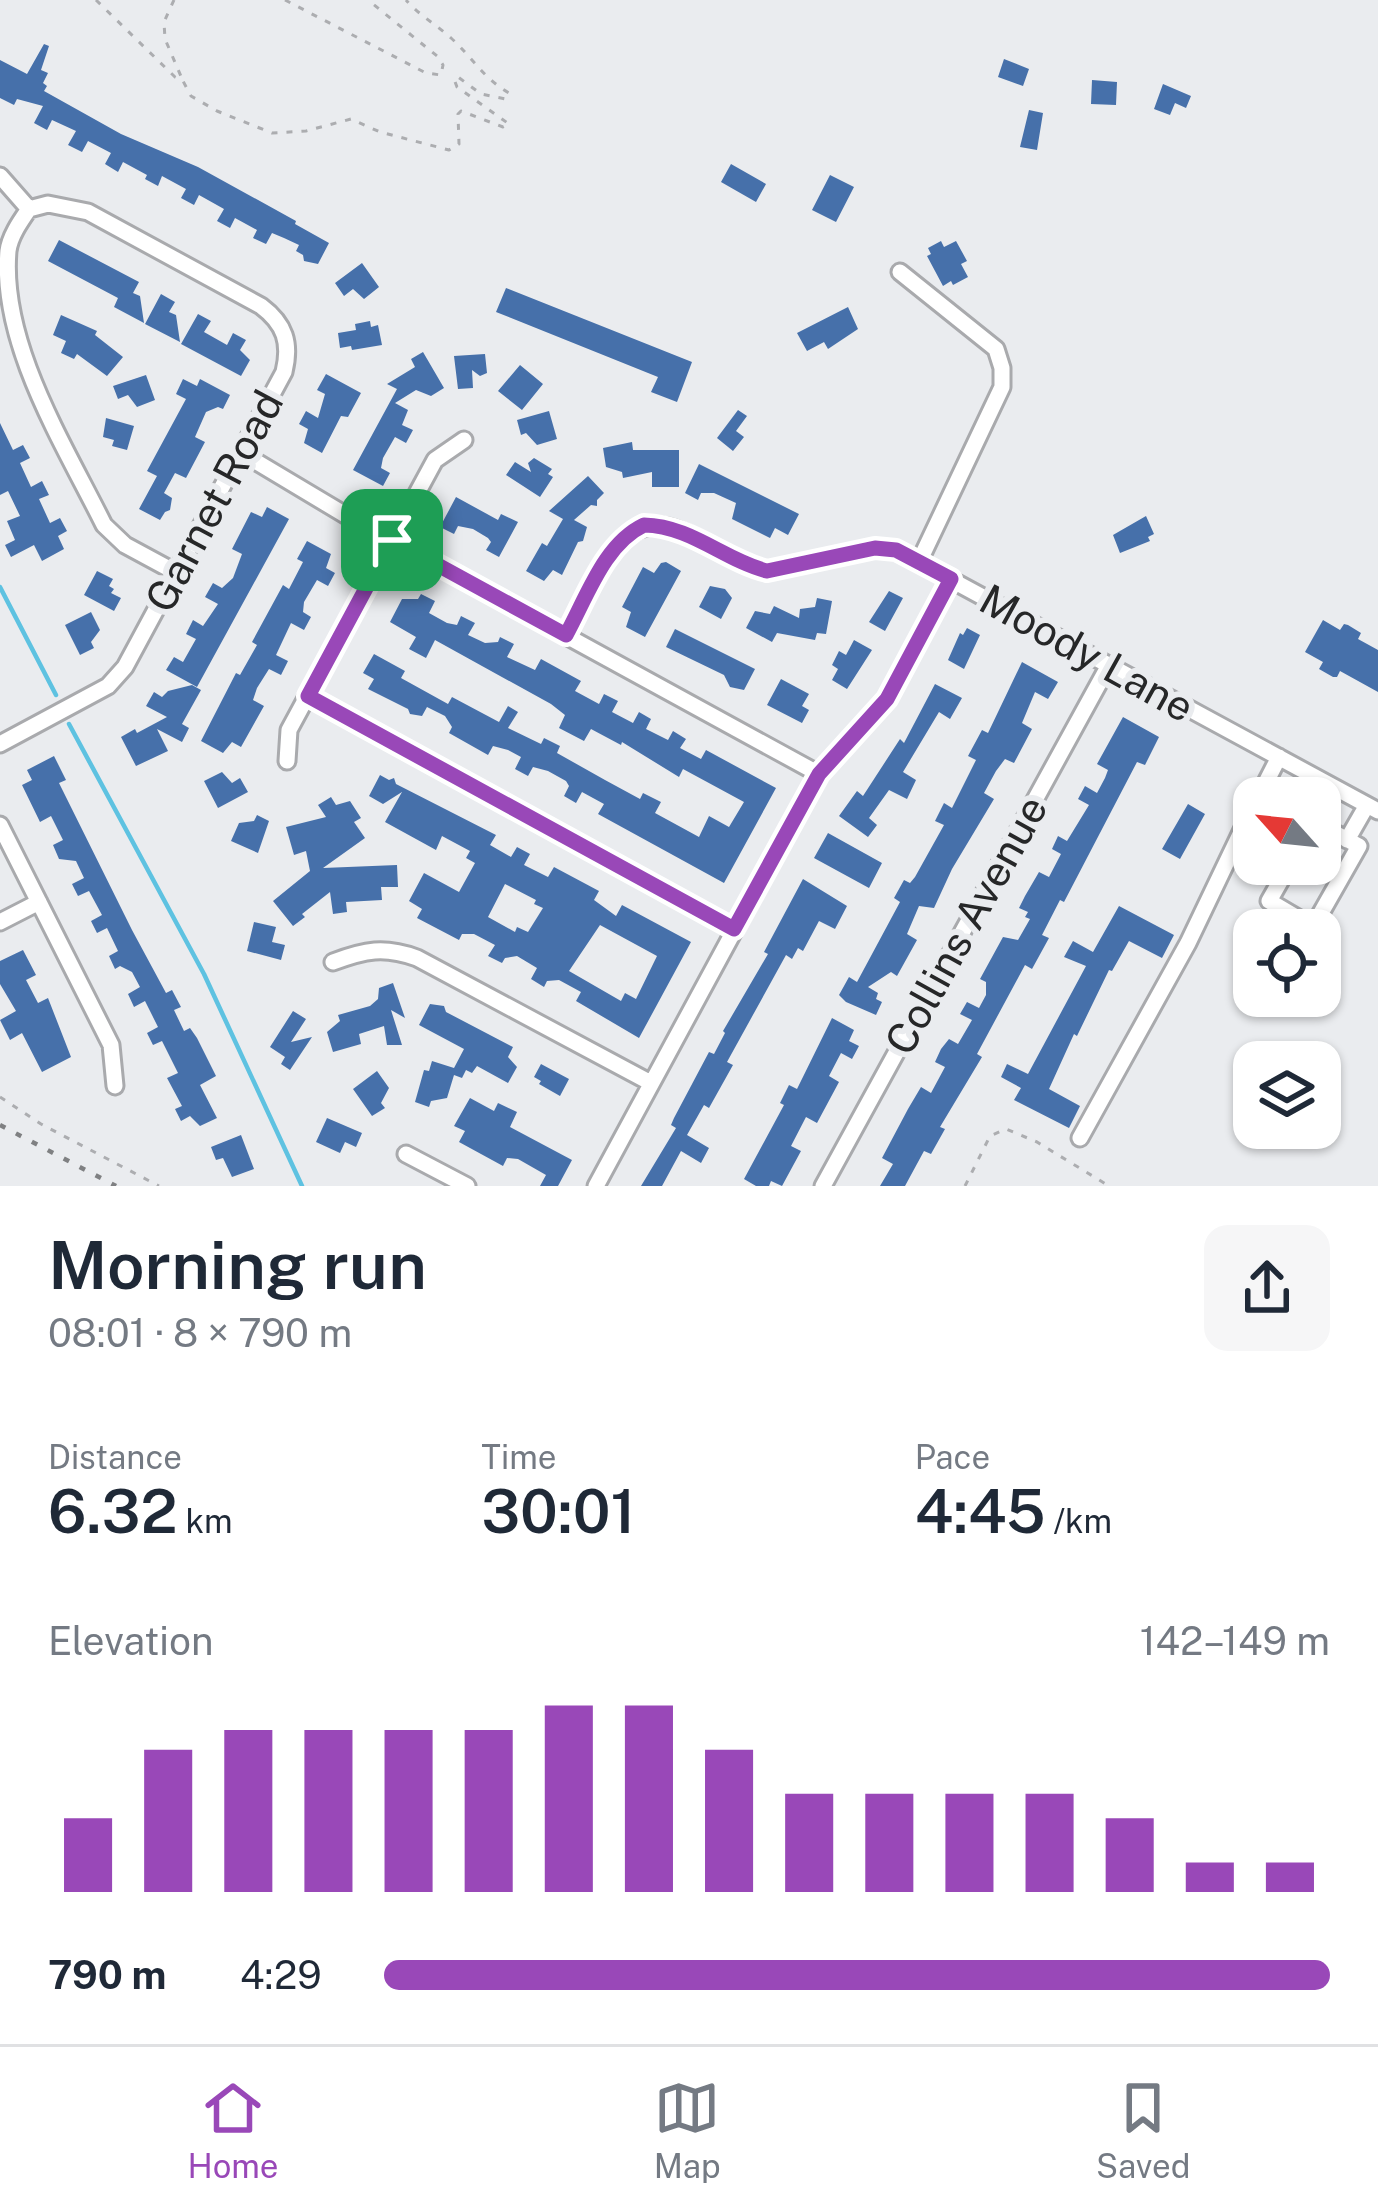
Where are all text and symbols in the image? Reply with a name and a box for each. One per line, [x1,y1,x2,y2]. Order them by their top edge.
street label: Garnet Road [135,382,292,620]
pin [341,489,443,591]
icon: arrive [359,507,425,573]
street label: Moody Lane [972,574,1203,731]
north arrow [1233,777,1341,885]
map controls [1233,777,1341,1149]
street label: Collins Avenue [874,787,1057,1062]
button: locate [1233,909,1341,1017]
button: layers [1233,1041,1341,1149]
button: share [1204,1225,1330,1351]
text: Morning run [48,1226,427,1304]
text: 08:01 · 8 × 790 m [48,1310,352,1356]
text: Distance [48,1438,182,1476]
text: Time [481,1438,557,1476]
text: Pace [915,1438,990,1476]
text: 6.32 [48,1476,178,1547]
text: 30:01 [481,1476,636,1547]
text: 4:45 [915,1476,1046,1547]
text: km [178,1502,233,1540]
text: /km [1046,1502,1112,1540]
text: Elevation [48,1618,214,1664]
text: 142–149 m [1140,1618,1330,1664]
text: 790 m [48,1952,166,1998]
text: 4:29 [240,1952,322,1998]
tab: Home [188,2075,279,2185]
tab: Map [654,2075,721,2185]
tab: Saved [1096,2075,1190,2185]

